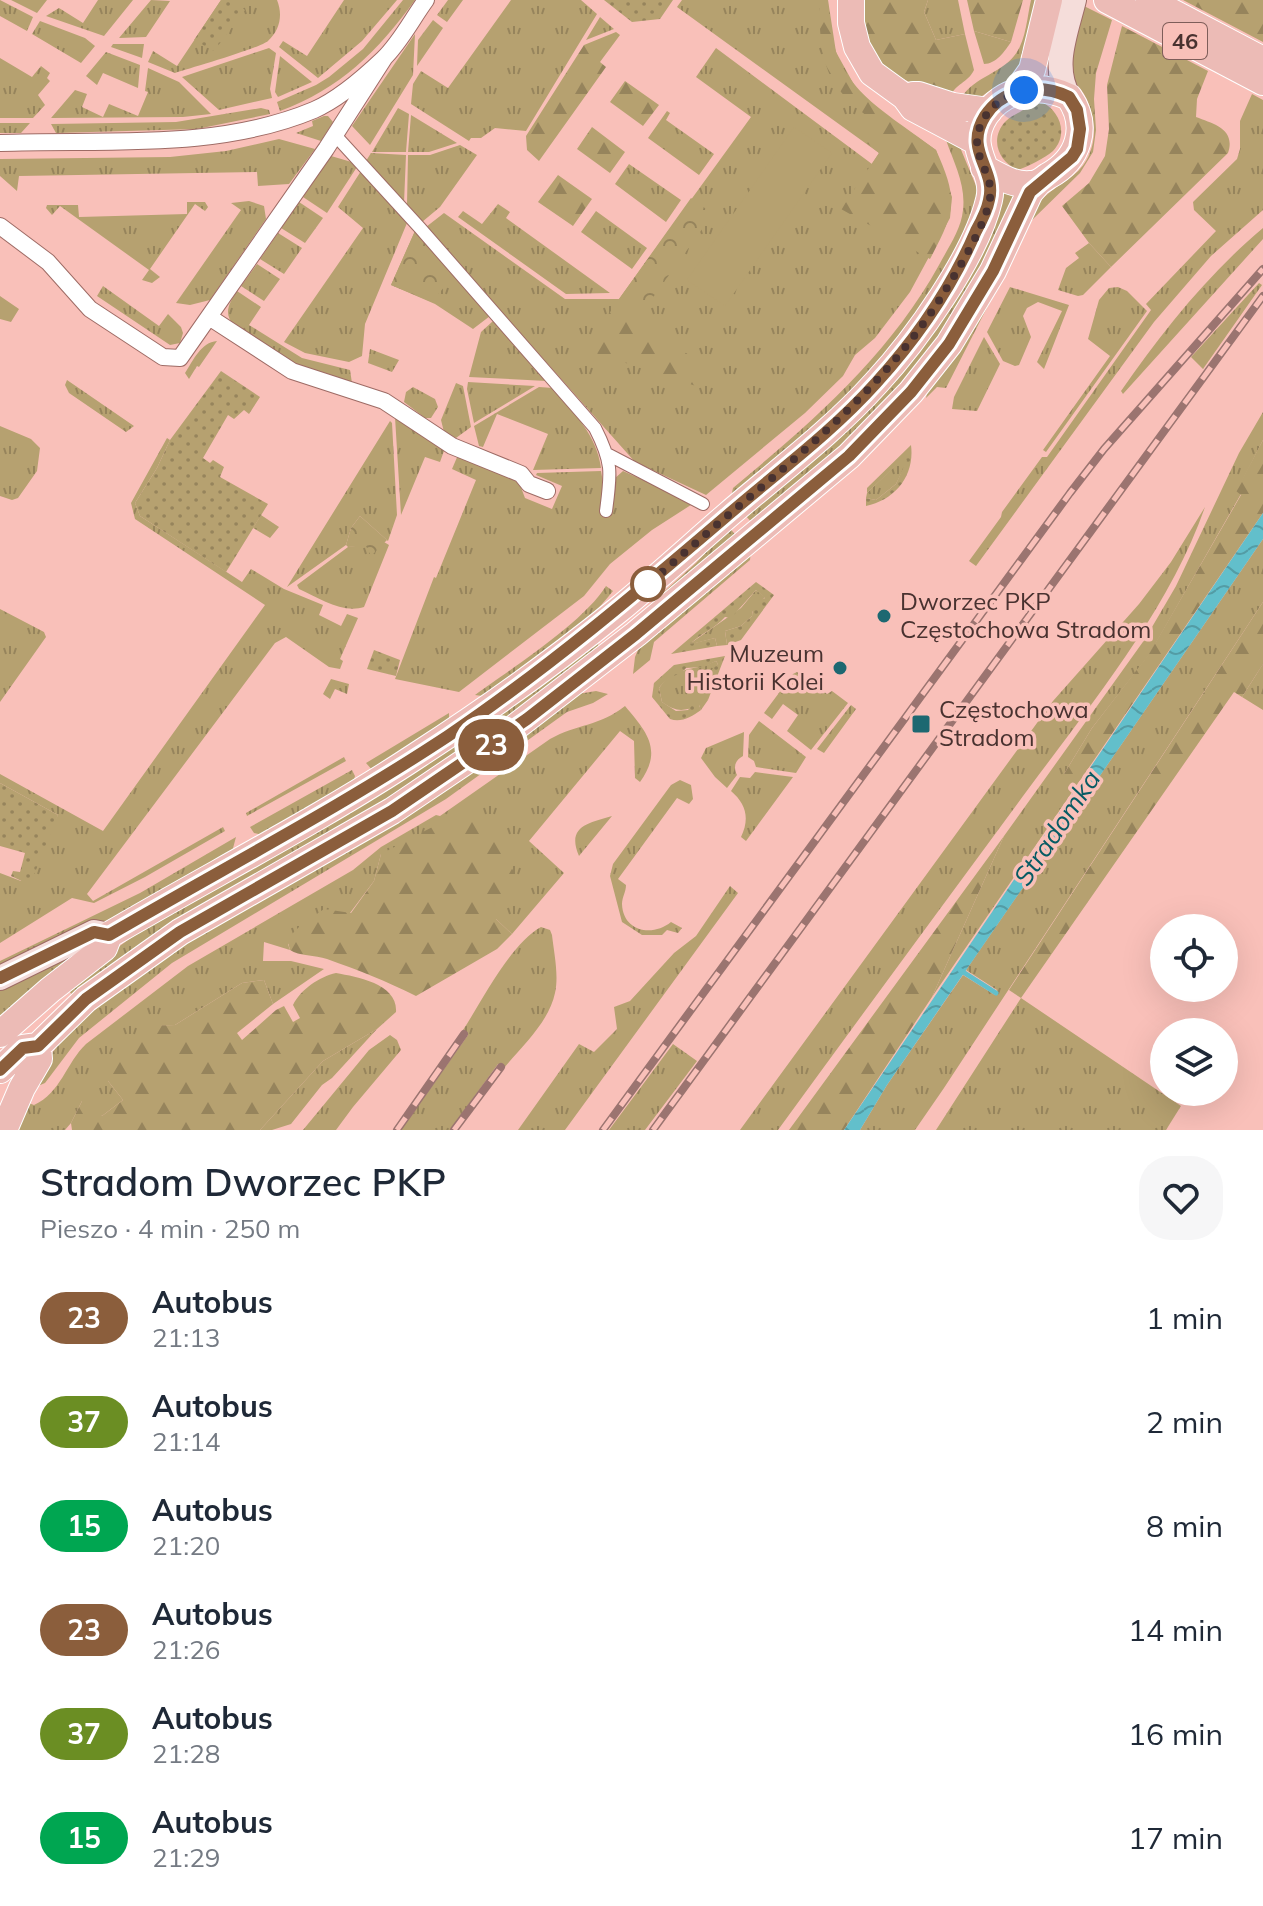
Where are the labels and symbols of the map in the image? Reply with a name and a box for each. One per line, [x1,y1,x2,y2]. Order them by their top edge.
road number: 46 [1163,23,1207,59]
your location [1004,70,1044,110]
unlabelled marker [631,567,665,601]
place label: Dworzec PKP Częstochowa Stradom [900,586,1151,644]
marker: Dworzec PKP Częstochowa Stradom [875,607,893,625]
place label: Muzeum Historii Kolei [687,638,824,696]
marker: Muzeum Historii Kolei [831,659,849,677]
place label: Częstochowa Stradom [939,694,1089,752]
marker: Częstochowa Stradom [910,713,932,735]
line badge: 23 [455,719,527,771]
water label: Stradomka [1006,764,1107,892]

